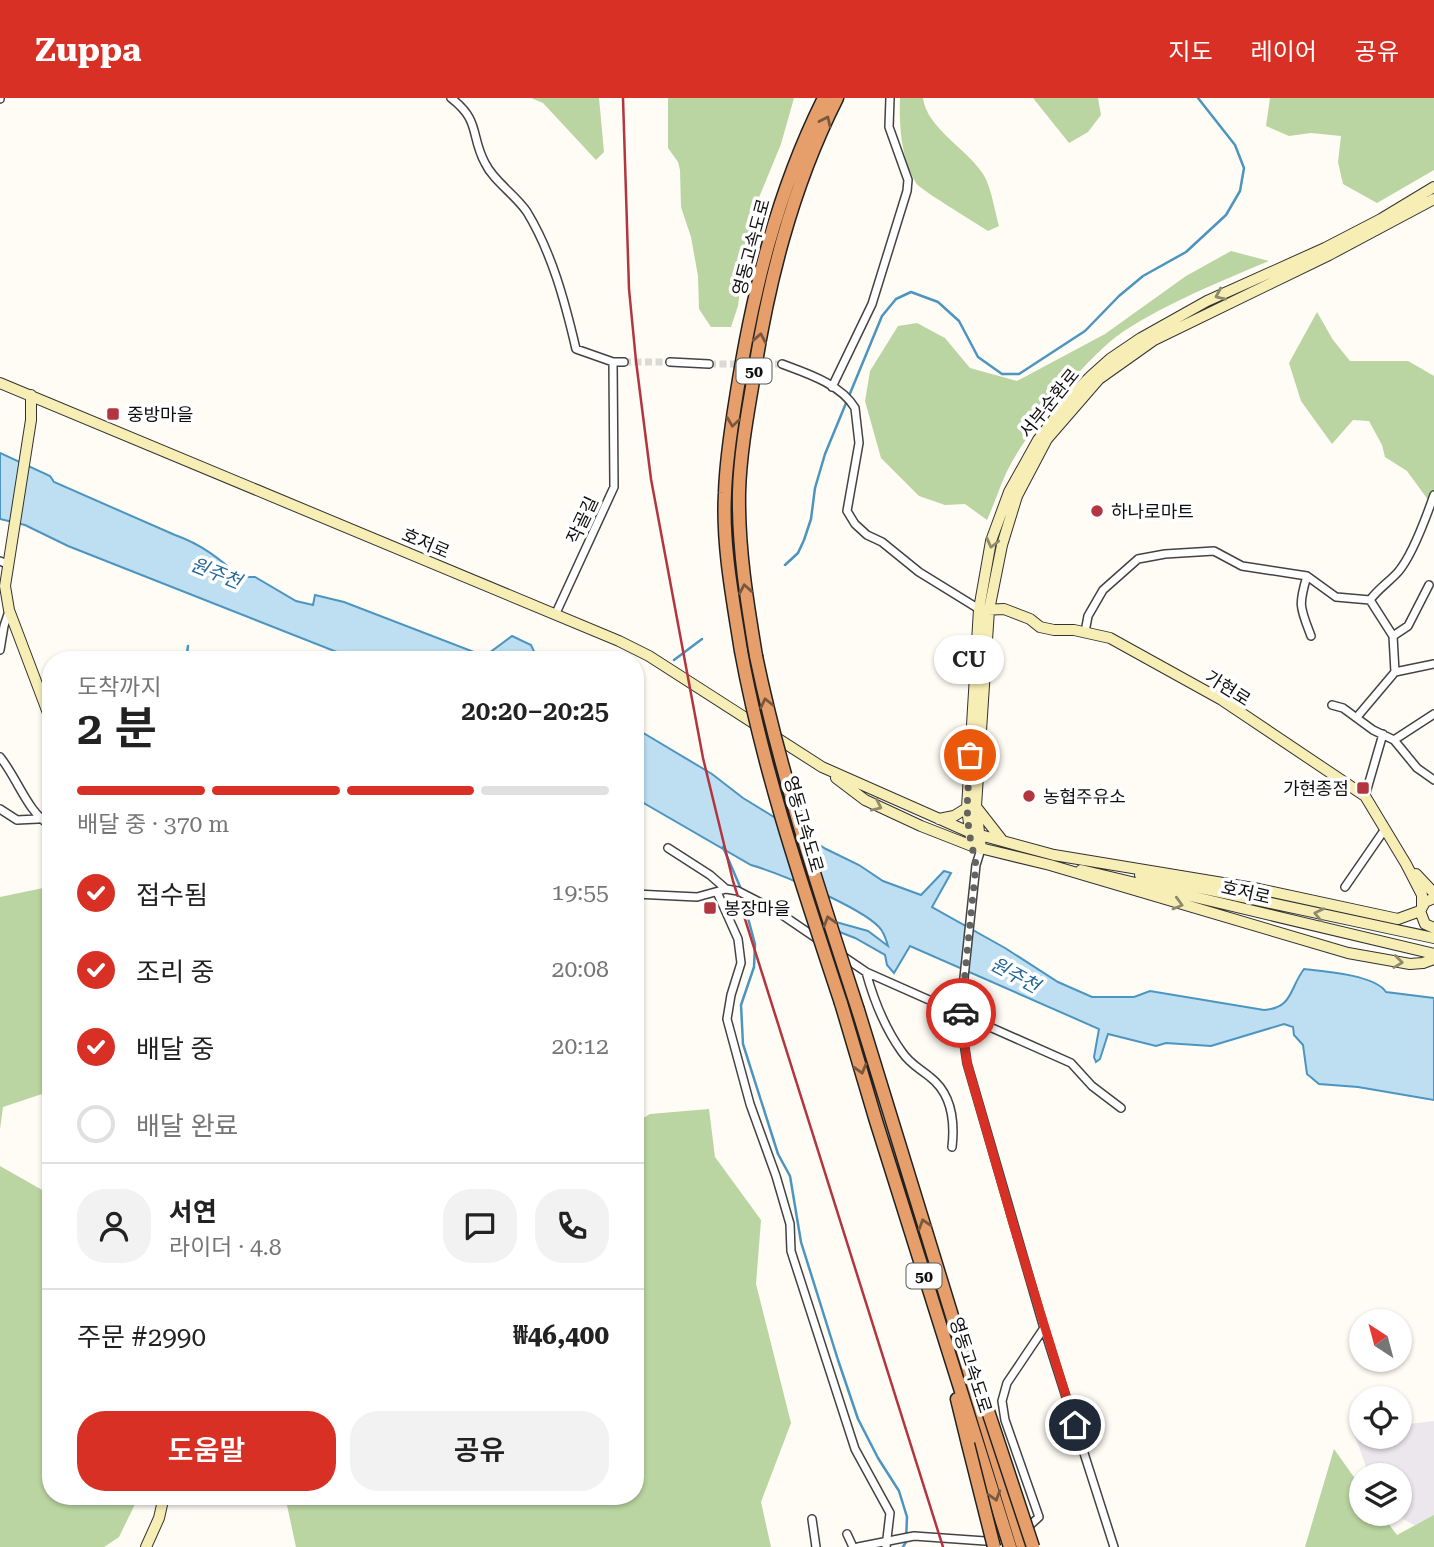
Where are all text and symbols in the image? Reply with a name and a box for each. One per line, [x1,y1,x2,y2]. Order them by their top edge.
text: Zuppa [35,30,141,69]
text: 지도 [1168,38,1213,66]
text: 레이어 [1251,38,1317,66]
text: 공유 [1355,38,1399,66]
one-way arrow [818,116,832,128]
street label: 영동고속도로 [728,196,774,298]
one-way arrow [1215,287,1227,301]
one-way arrow [752,332,767,344]
road number: 50 [736,358,772,384]
street label: 서부순환로 [1015,364,1083,442]
place label: 중방마을 [127,404,193,425]
marker: 중방마을 [105,406,121,422]
one-way arrow [725,416,740,427]
street label: 작골길 [562,493,602,547]
place label: 하나로마트 [1111,501,1194,522]
marker: 하나로마트 [1089,503,1105,519]
street label: 호저로 [399,524,453,562]
one-way arrow [986,537,1000,549]
water label: 원주천 [187,553,246,594]
one-way arrow [738,583,753,594]
callout: CU [935,636,1005,685]
text: CU [952,646,986,673]
street label: 가현로 [1201,666,1255,710]
text: 도착까지 [77,674,162,701]
text: 20:20–20:25 [461,696,609,726]
one-way arrow [760,697,774,709]
text: 2 분 [77,701,157,755]
pin [940,725,1000,785]
icon: bag [951,736,989,774]
street label: 영동고속도로 [780,773,828,875]
place label: 가현종점 [1283,778,1349,799]
marker: 가현종점 [1355,780,1371,796]
place label: 농협주유소 [1043,786,1126,807]
marker: 농협주유소 [1021,788,1037,804]
one-way arrow [870,798,882,812]
text: 배달 중 · 370 m [77,811,229,838]
icon: check [77,874,115,912]
street label: 호저로 [1219,876,1273,908]
text: 19:55 [552,879,609,906]
text: 접수됨 [136,880,208,910]
one-way arrow [1172,896,1184,910]
place label: 봉장마을 [724,898,790,919]
marker: 봉장마을 [702,900,718,916]
one-way arrow [1313,907,1325,922]
one-way arrow [823,916,838,928]
icon: check [77,951,115,989]
water label: 원주천 [986,952,1045,999]
one-way arrow [1392,955,1403,970]
text: 20:08 [552,956,609,983]
text: 조리 중 [136,957,214,987]
courier [926,978,996,1048]
icon: car [942,994,980,1032]
icon: check [77,1028,115,1066]
text: 20:12 [552,1033,609,1060]
text: 배달 중 [136,1034,214,1064]
one-way arrow [852,1062,867,1074]
text: 배달 완료 [136,1111,238,1141]
button: person [77,1189,151,1263]
button: chat [443,1189,517,1263]
button: phone [535,1189,609,1263]
text: 서연 [169,1197,217,1227]
one-way arrow [918,1218,933,1230]
text: 라이더 · 4.8 [169,1234,282,1261]
road number: 50 [906,1264,942,1288]
north arrow [1349,1309,1412,1372]
map controls [1349,1309,1412,1526]
street label: 영동고속도로 [946,1315,996,1415]
text: ₩46,400 [513,1320,609,1350]
text: 주문 #2990 [77,1322,206,1352]
button: locate [1349,1386,1412,1449]
pin [1045,1395,1105,1455]
icon: home [1056,1406,1094,1444]
button: 도움말 [77,1411,336,1491]
button: 공유 [350,1411,609,1491]
button: layers [1349,1463,1412,1526]
one-way arrow [986,1490,1001,1502]

